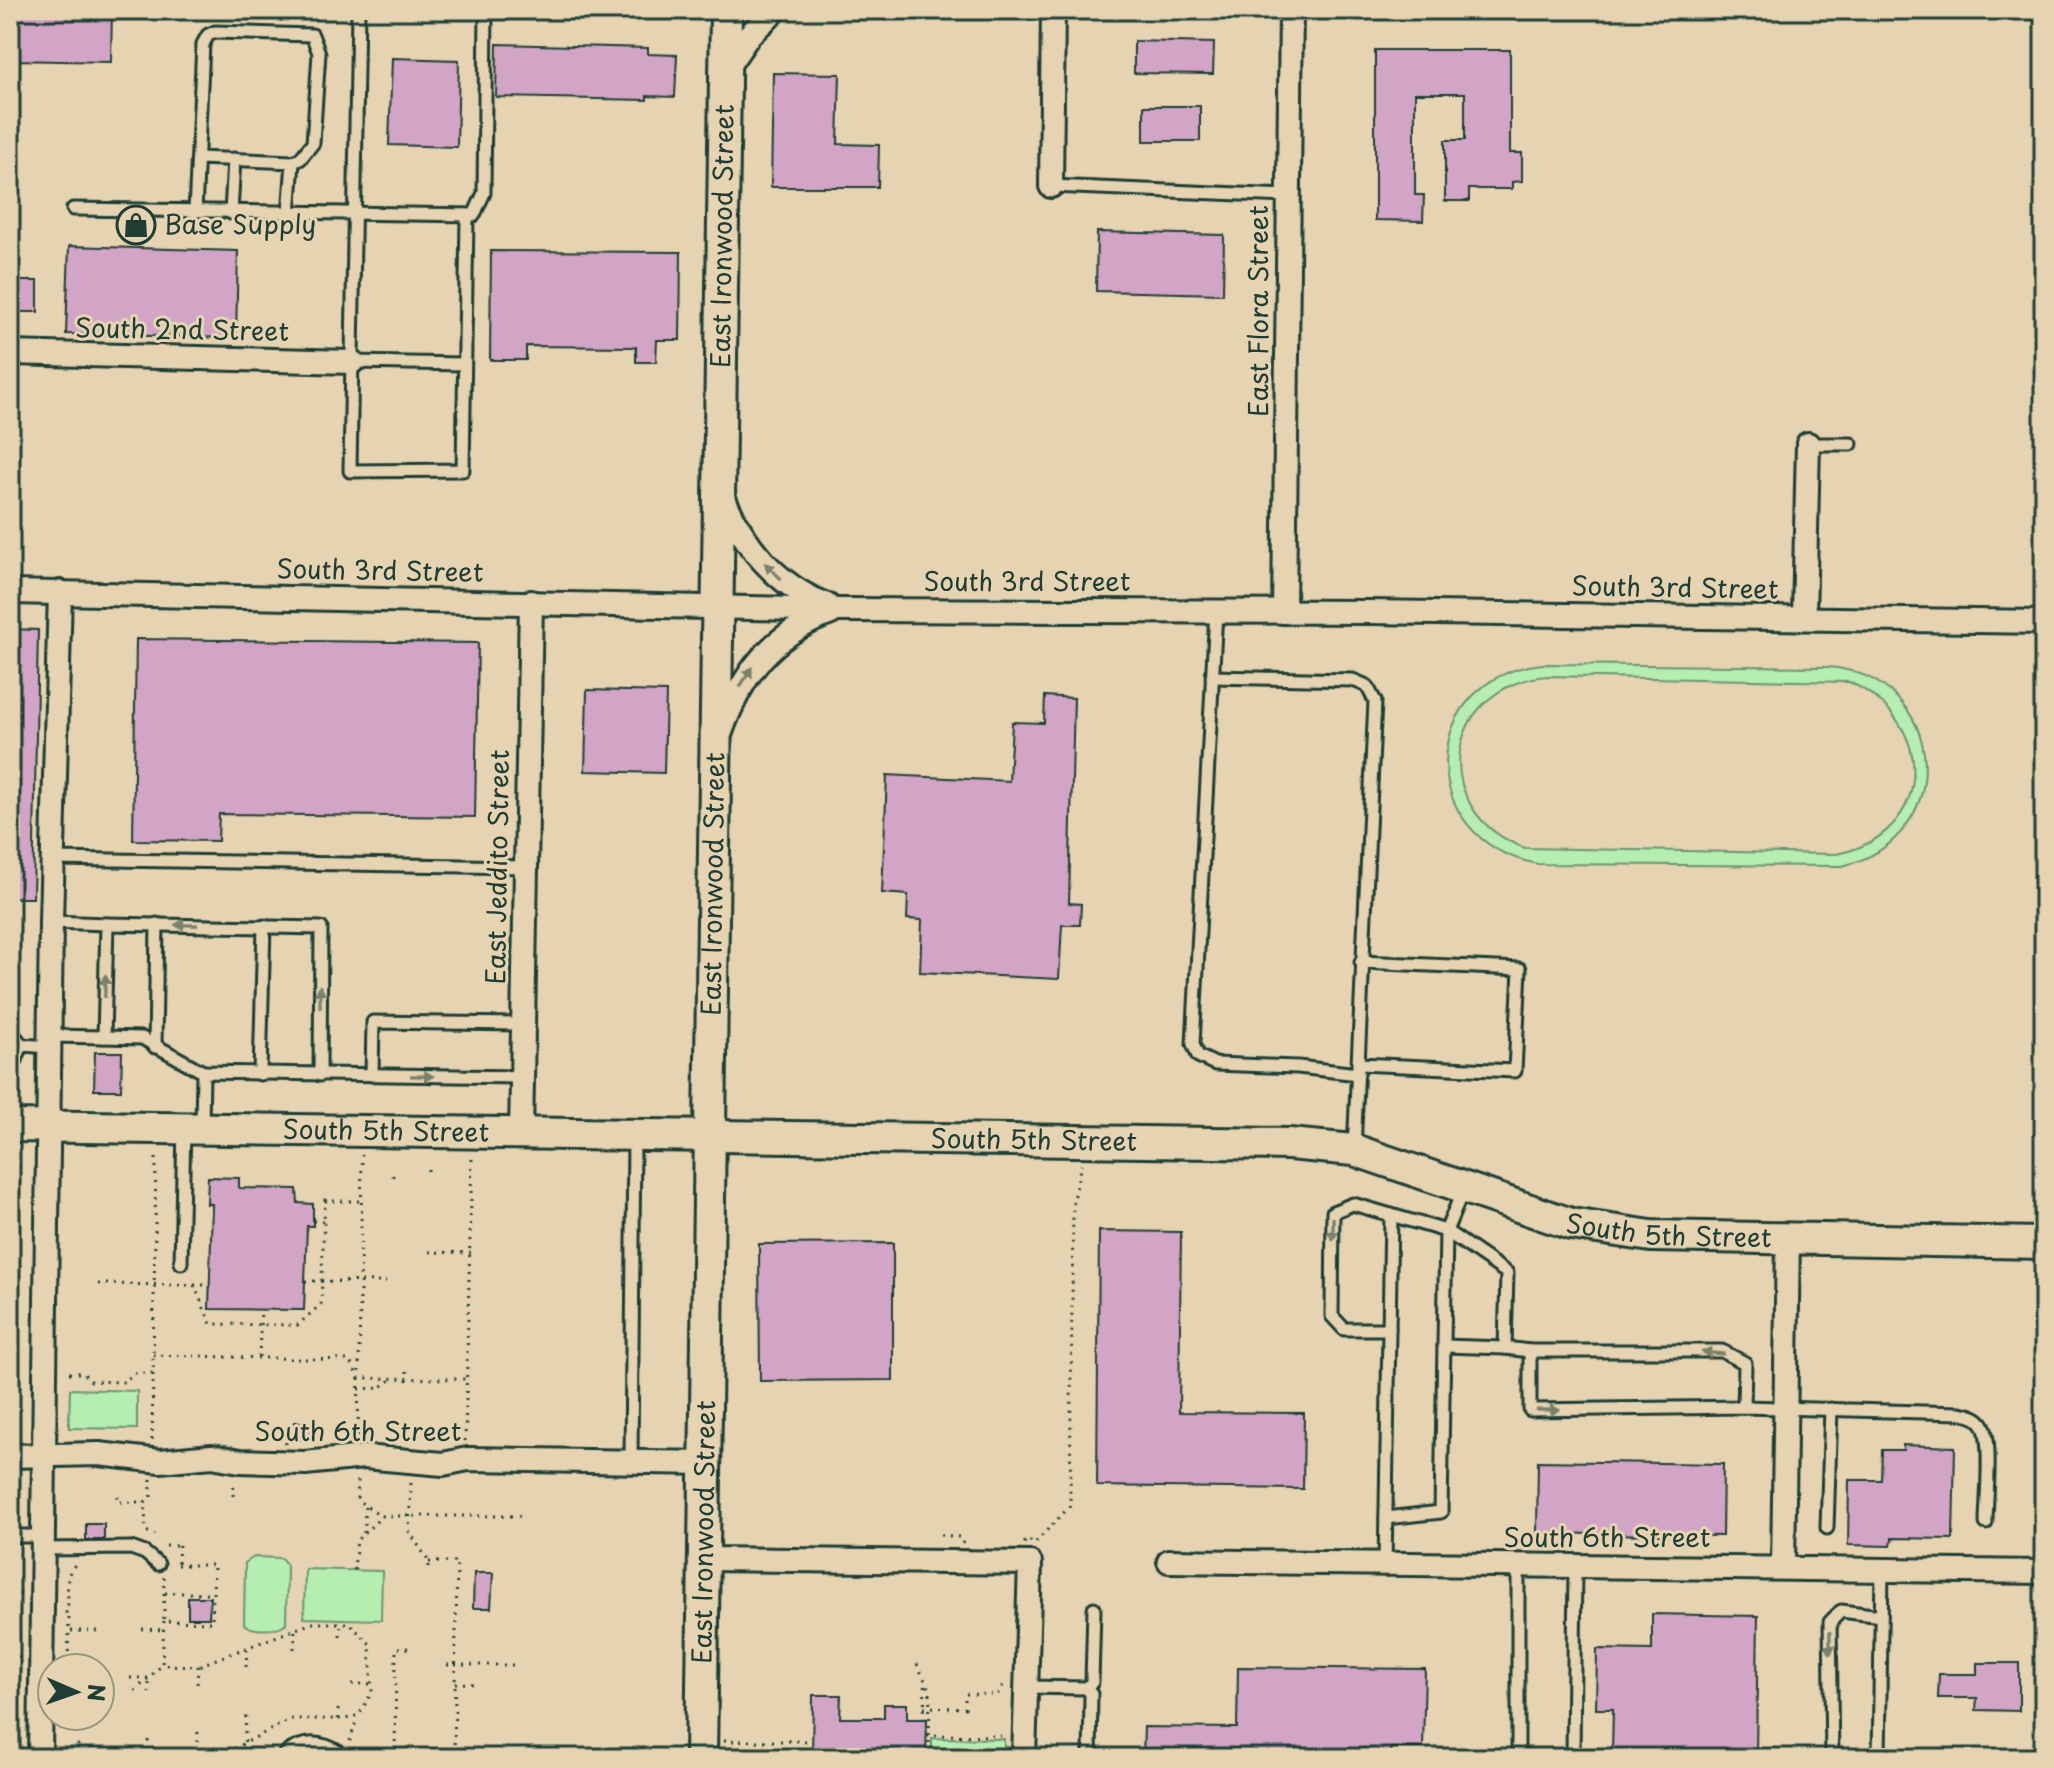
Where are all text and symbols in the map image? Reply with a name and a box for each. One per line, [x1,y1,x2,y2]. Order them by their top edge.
street label: East Ironwood Street [700,104,743,368]
shop icon: Base Supply [115,204,157,246]
place label: Base Supply [164,204,316,243]
street label: East Flora Street [1238,205,1277,417]
street label: South 2nd Street [75,307,289,350]
street label: South 3rd Street [276,548,484,591]
street label: South 3rd Street [924,561,1130,600]
one-way arrow [764,562,783,581]
street label: South 3rd Street [1571,565,1779,608]
one-way arrow [739,666,753,688]
street label: East Jeddito Street [475,749,518,985]
street label: East Ironwood Street [691,752,733,1016]
one-way arrow [173,918,198,931]
one-way arrow [99,973,112,998]
one-way arrow [314,984,326,1009]
one-way arrow [410,1070,435,1082]
street label: South 5th Street [283,1109,489,1151]
street label: South 5th Street [930,1118,1137,1160]
street label: South 5th Street [1563,1203,1772,1256]
one-way arrow [1326,1217,1339,1242]
one-way arrow [1700,1346,1725,1359]
street label: East Ironwood Street [681,1400,724,1664]
one-way arrow [1536,1403,1561,1416]
street label: South 6th Street [255,1411,461,1450]
street label: South 6th Street [1504,1517,1710,1556]
one-way arrow [1824,1631,1836,1656]
north arrow [36,1652,116,1732]
text: N [81,1683,114,1702]

